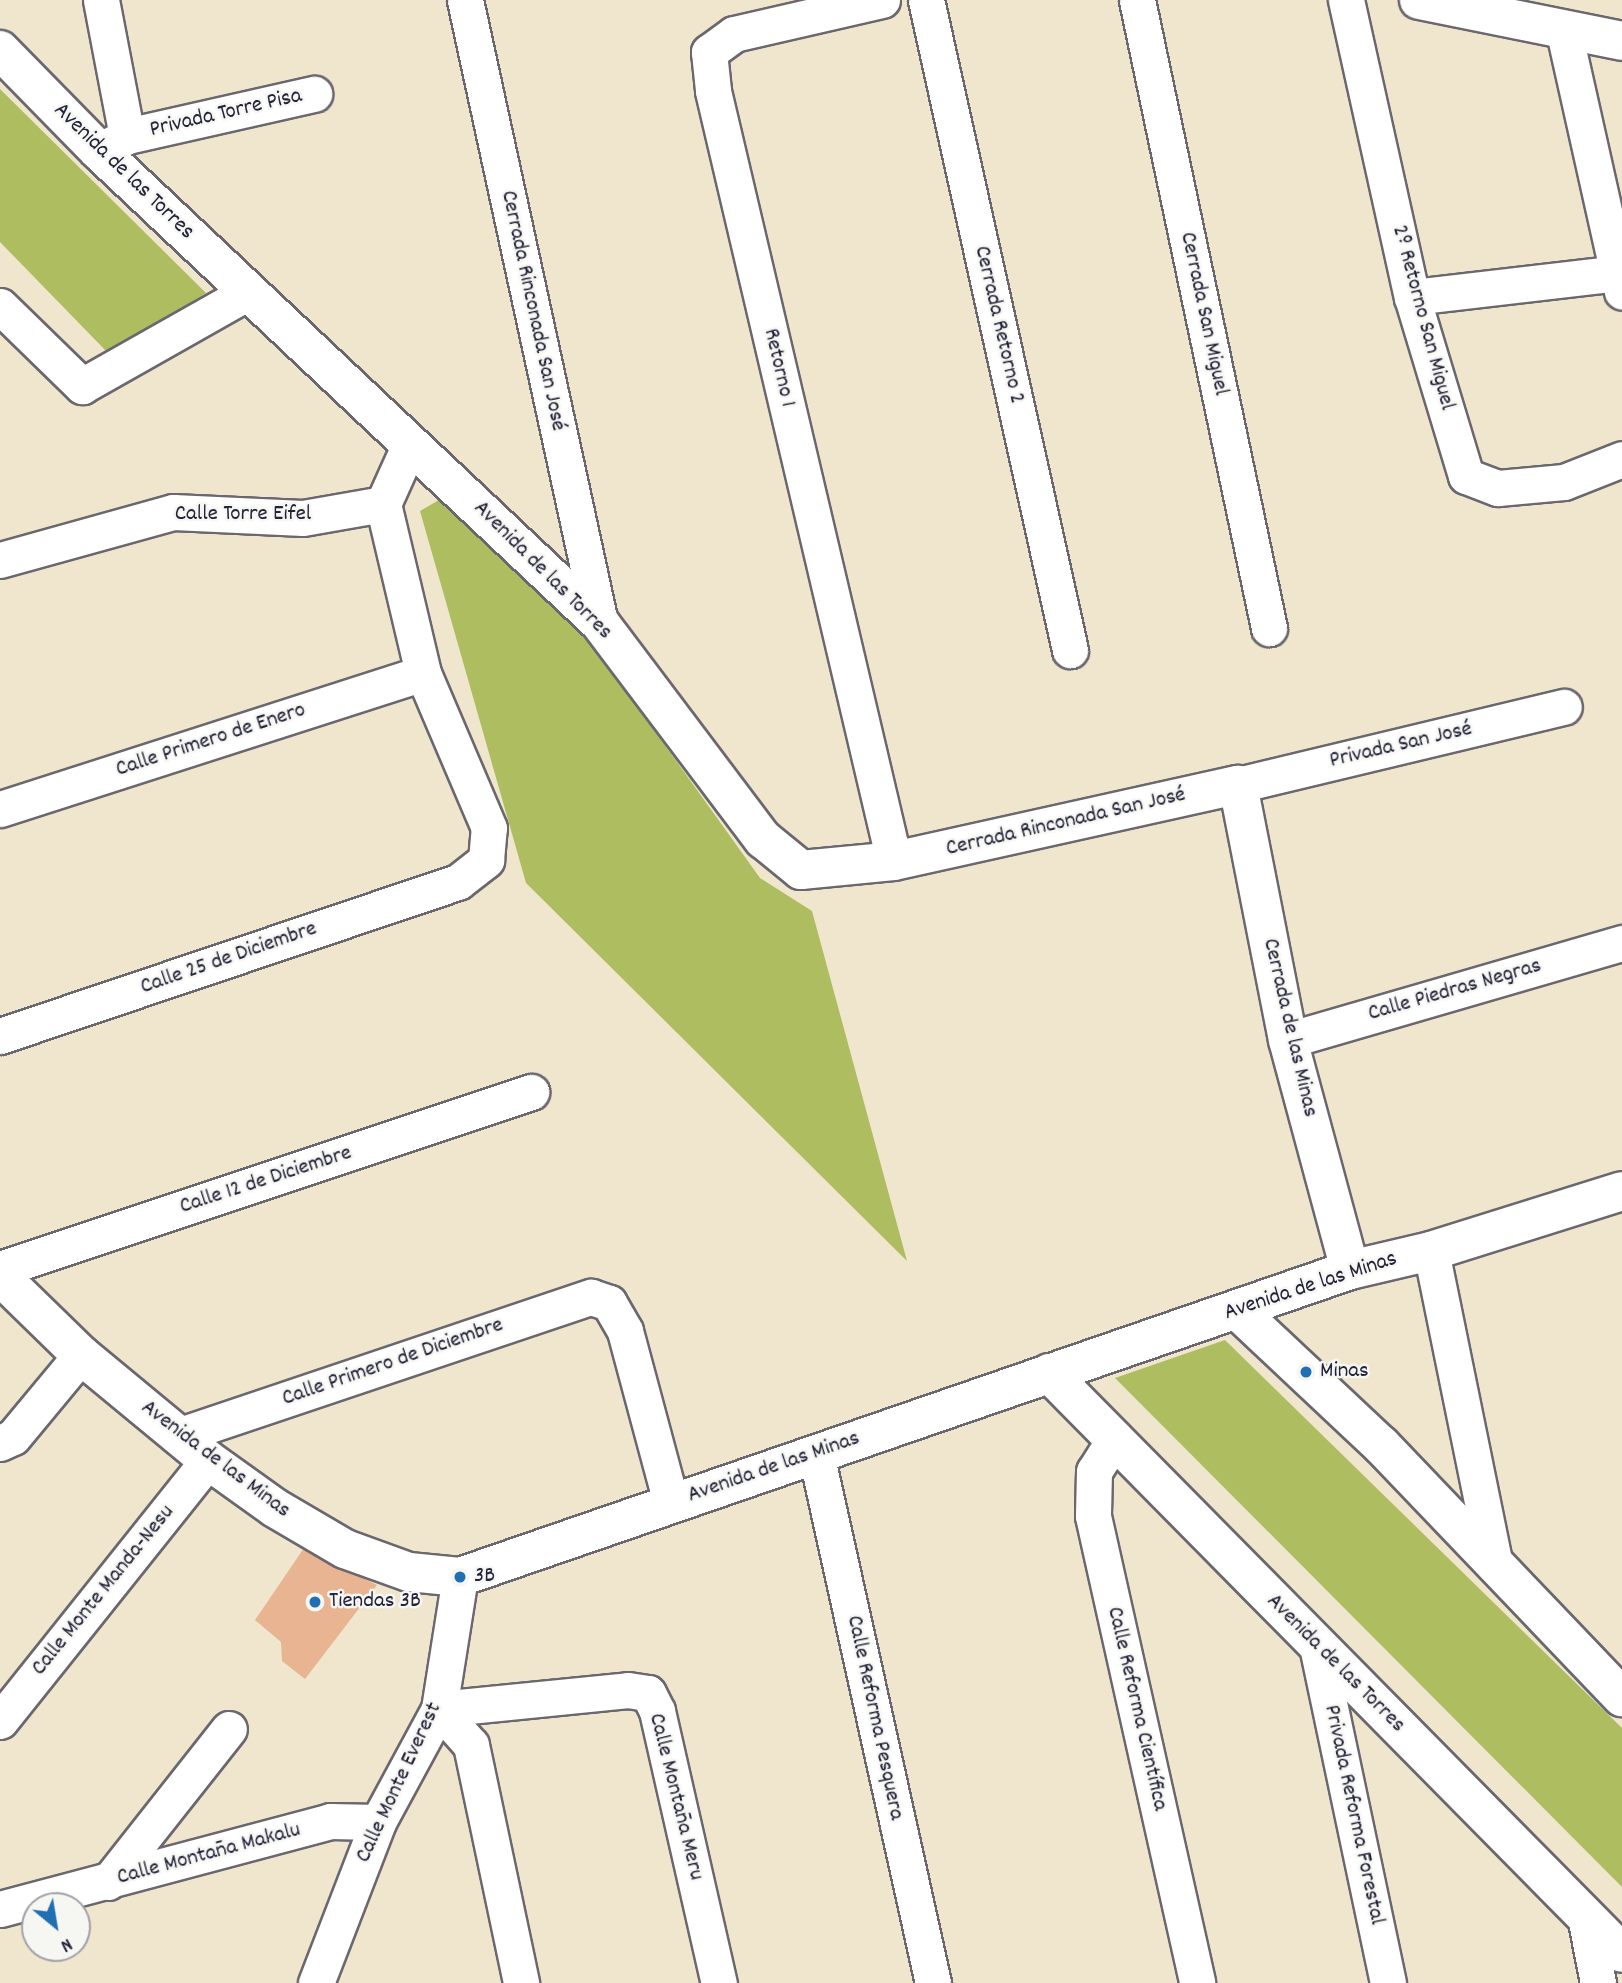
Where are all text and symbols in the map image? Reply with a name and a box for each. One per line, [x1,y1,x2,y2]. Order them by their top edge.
street label: Privada Torre Pisa [147,83,305,145]
street label: Avenida de las Torres [47,98,199,246]
street label: Cerrada Rinconada San José [493,188,571,434]
street label: 2º Retorno San Miguel [1384,223,1460,413]
street label: Cerrada San Miguel [1172,230,1234,398]
street label: Cerrada Retorno 2 [966,243,1030,407]
street label: Retorno 1 [756,326,800,410]
street label: Avenida de las Torres [467,496,617,646]
street label: Calle Torre Eifel [175,501,311,529]
street label: Calle Primero de Enero [113,697,309,785]
street label: Privada San José [1327,716,1475,776]
street label: Cerrada Rinconada San José [944,782,1188,864]
street label: Calle 25 de Diciembre [137,916,321,1002]
street label: Cerrada de las Minas [1255,936,1323,1120]
street label: Calle Piedras Negras [1365,953,1545,1029]
street label: Calle 12 de Diciembre [177,1140,355,1222]
street label: Avenida de las Minas [1221,1246,1401,1328]
street label: Calle Primero de Diciembre [279,1312,507,1414]
place label: Minas [1320,1358,1369,1386]
marker: Minas [1298,1364,1314,1380]
street label: Avenida de las Minas [135,1395,295,1525]
street label: Avenida de las Minas [684,1426,864,1510]
street label: Calle Monte Manda-Nesu [27,1500,181,1682]
place label: 3B [474,1563,495,1591]
marker: 3B [452,1569,468,1585]
place label: Tiendas 3B [329,1588,421,1616]
street label: Avenida de las Torres [1260,1589,1410,1739]
marker: Tiendas 3B [307,1594,323,1610]
street label: Calle Reforma Científica [1099,1604,1173,1814]
street label: Calle Reforma Pesquera [839,1613,909,1823]
street label: Calle Monte Everest [351,1698,449,1868]
street label: Privada Reforma Forestal [1316,1703,1390,1927]
street label: Calle Montaña Meru [641,1711,709,1883]
street label: Calle Montaña Makalu [114,1817,304,1893]
north arrow [21,1892,91,1962]
text: N [55,1930,77,1958]

